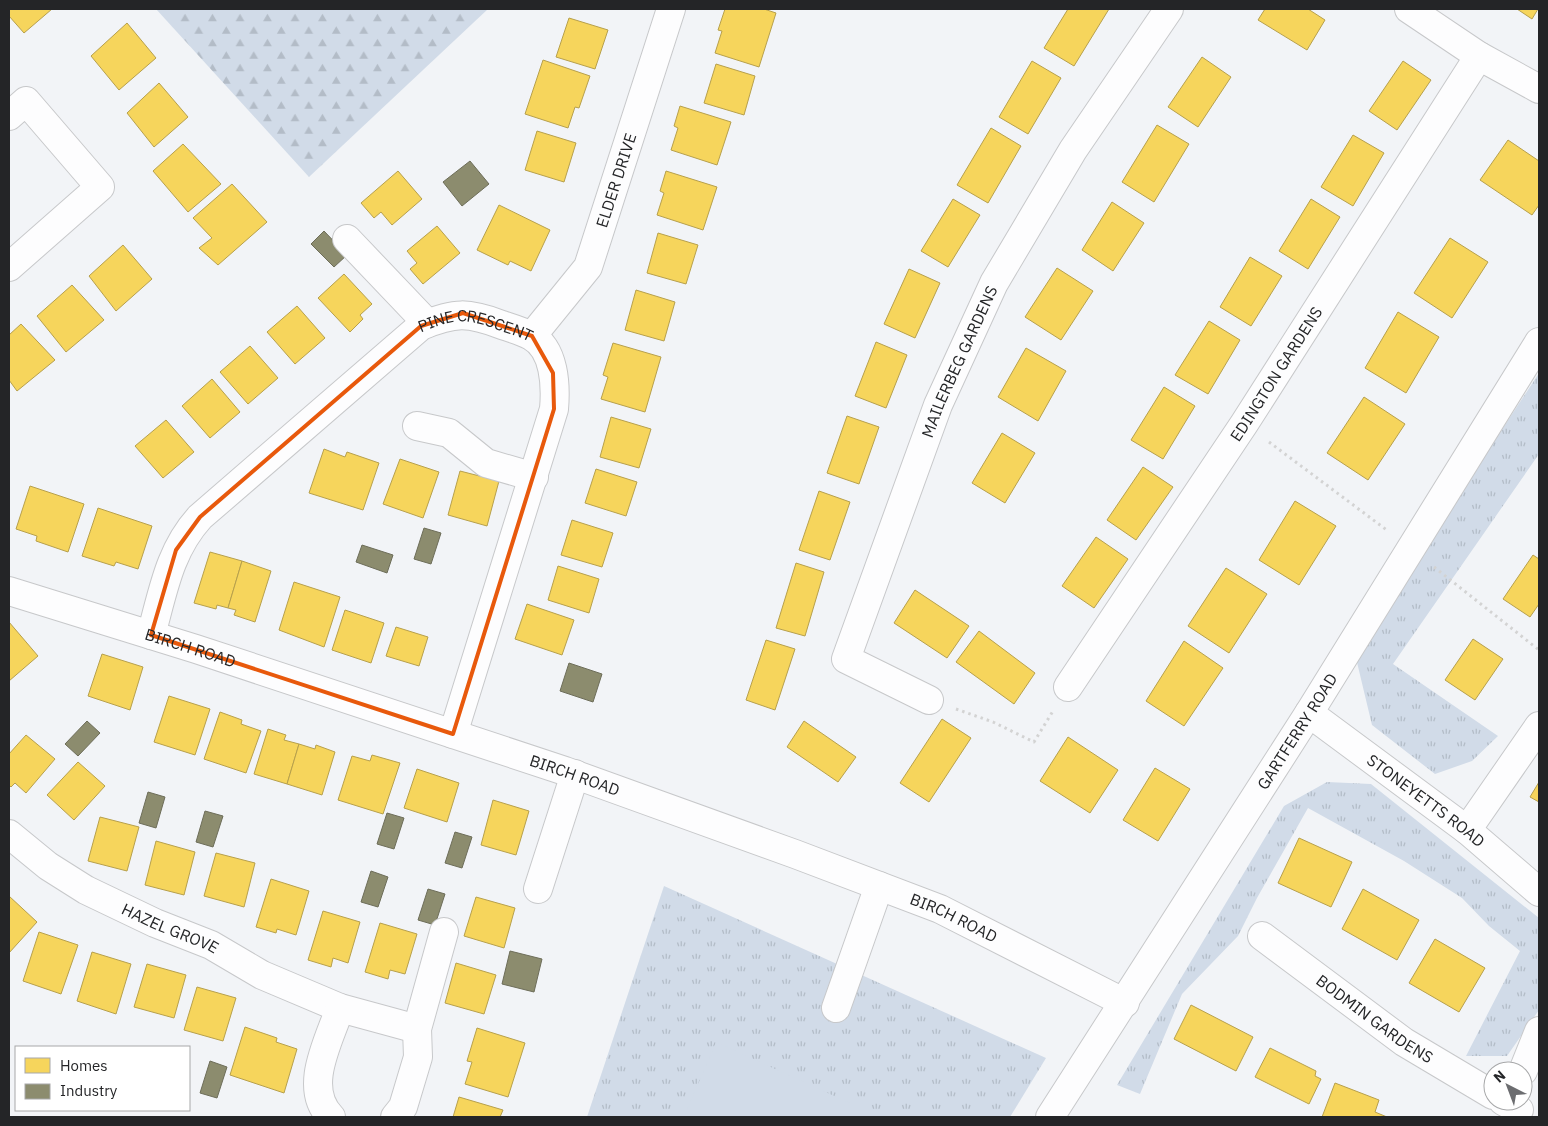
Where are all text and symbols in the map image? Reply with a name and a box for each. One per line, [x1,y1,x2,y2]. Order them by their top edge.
street label: ELDER DRIVE [591,131,640,230]
street label: MAILERBEG GARDENS [917,282,1001,440]
street label: EDINGTON GARDENS [1225,303,1326,445]
street label: PINE CRESCENT [415,305,537,345]
street label: BIRCH ROAD [143,624,238,671]
street label: GARTFERRY ROAD [1253,669,1341,793]
street label: BIRCH ROAD [527,750,623,800]
street label: STONEYETTS ROAD [1363,750,1489,851]
street label: BIRCH ROAD [907,889,1001,946]
street label: HAZEL GROVE [119,899,223,958]
street label: BODMIN GARDENS [1312,970,1437,1067]
legend [15,1046,190,1111]
text: Homes [60,1056,108,1075]
north arrow [1483,1061,1533,1111]
text: N [1490,1066,1509,1086]
text: Industry [60,1081,118,1100]

